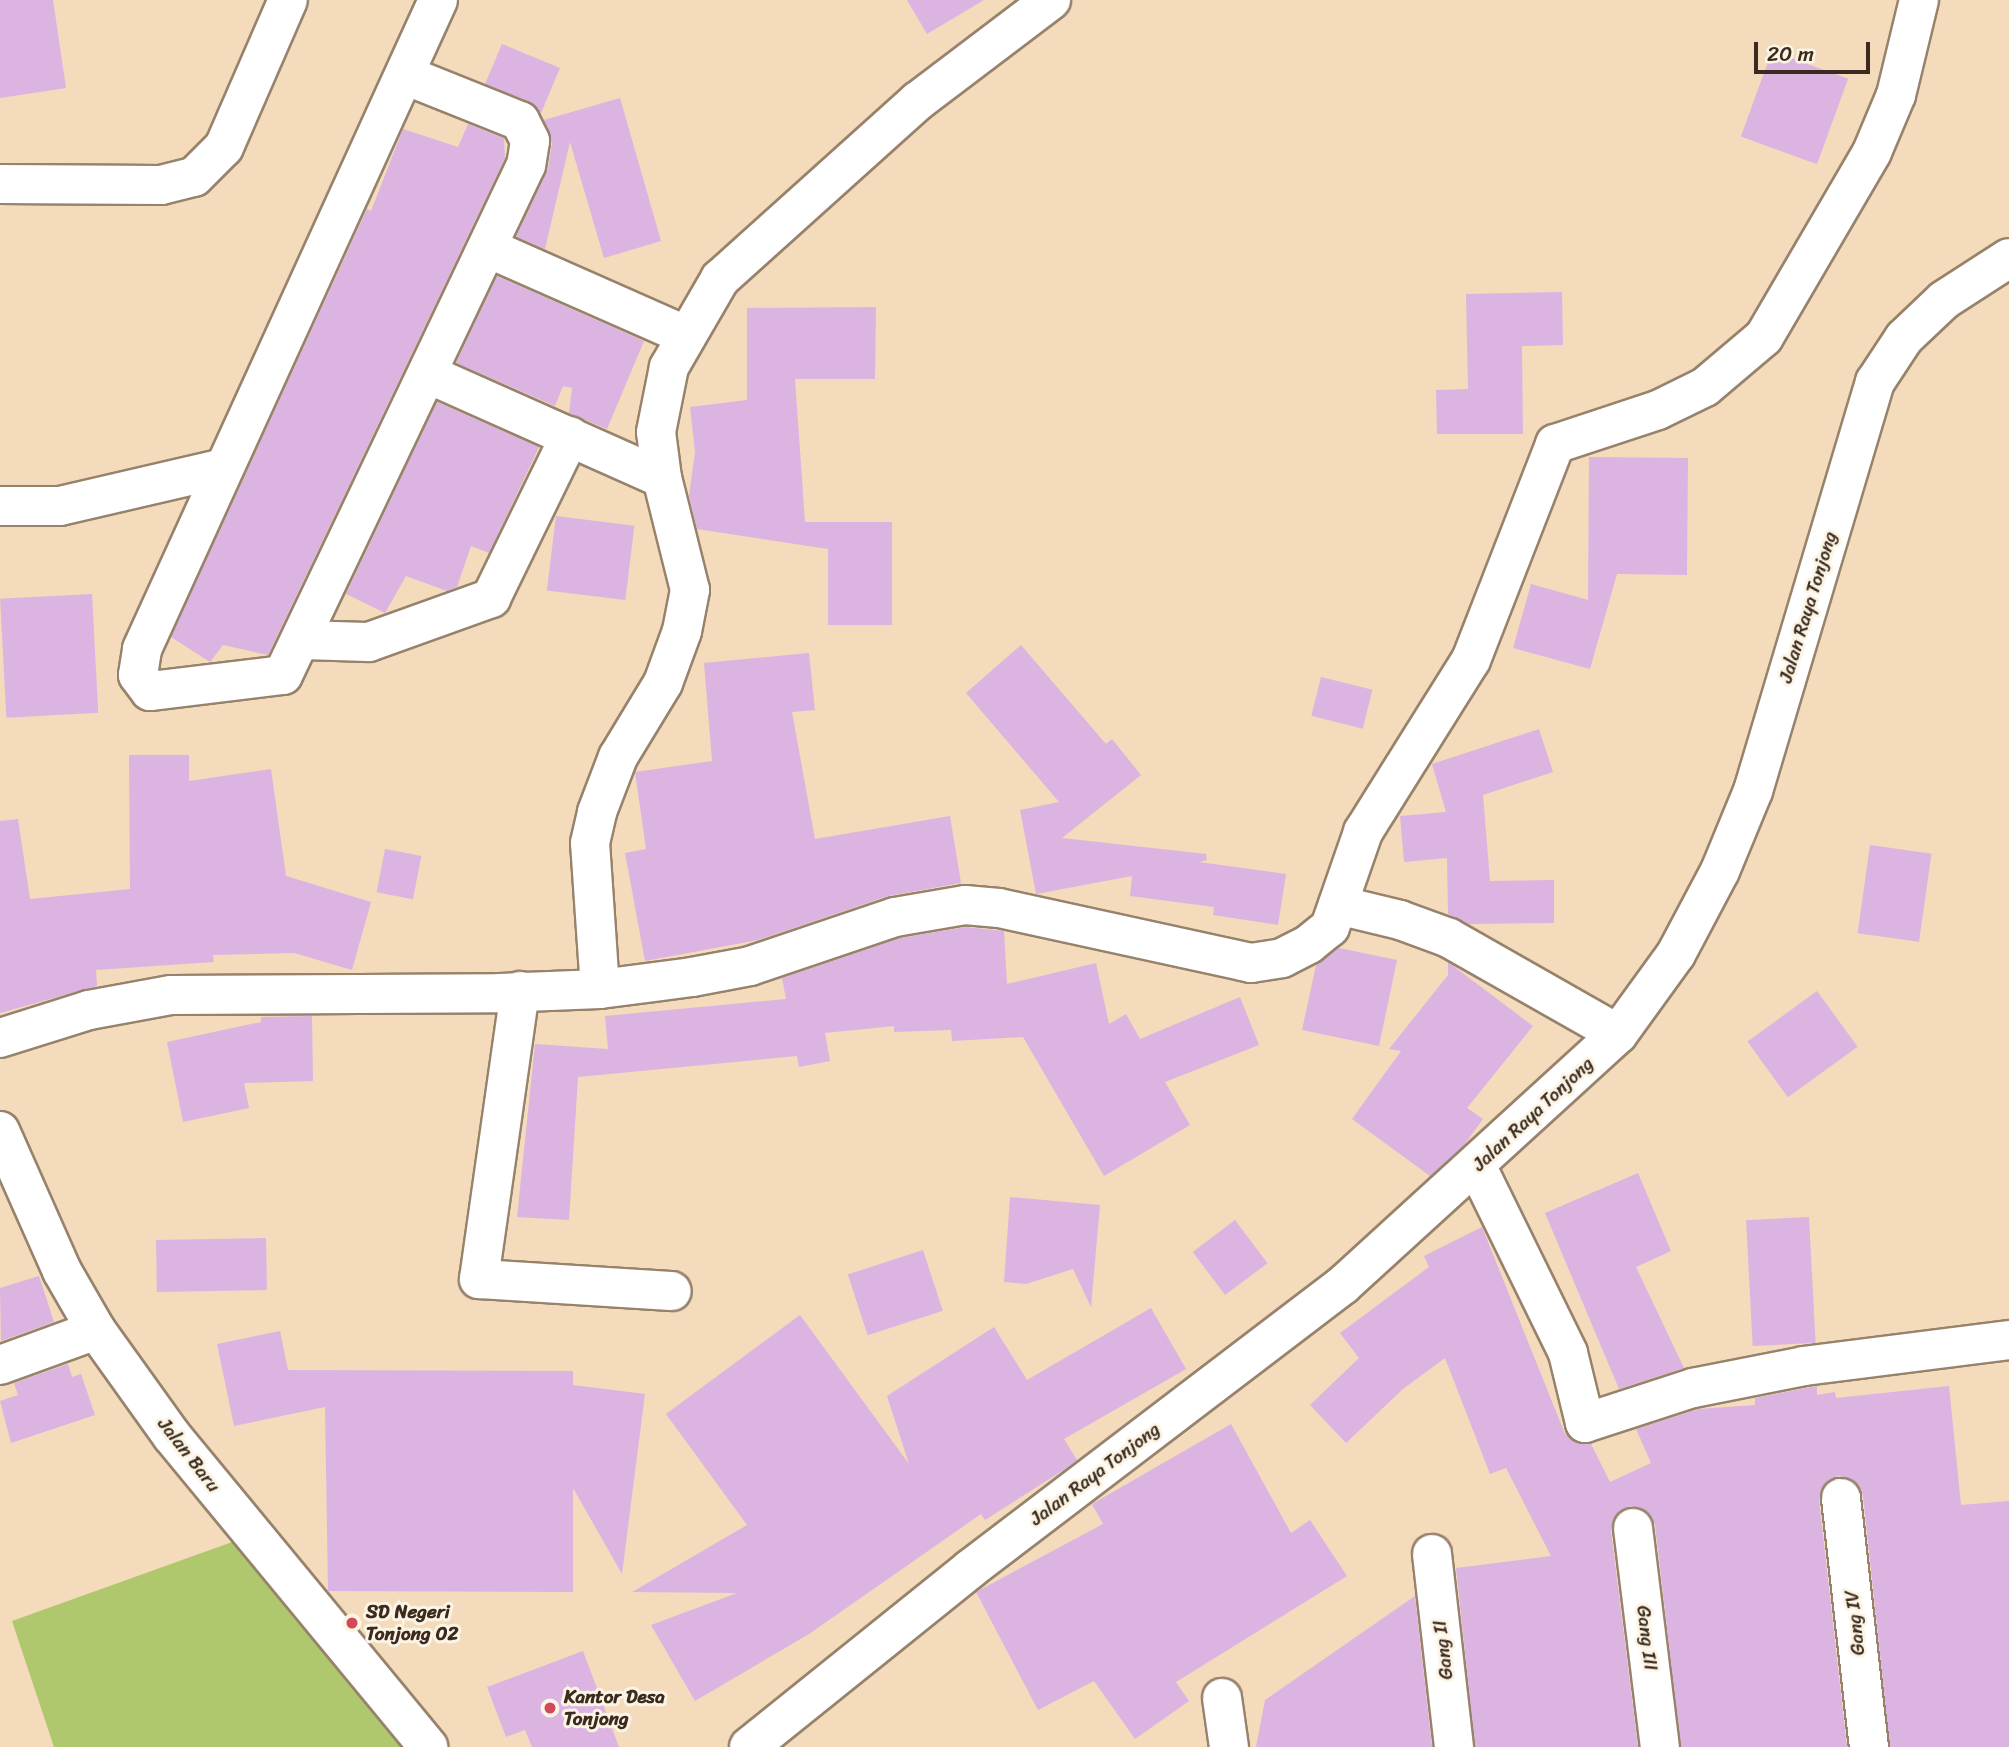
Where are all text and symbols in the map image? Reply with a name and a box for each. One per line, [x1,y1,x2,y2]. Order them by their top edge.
scale bar [1757,28,1872,72]
text: 20 m [1767,35,1814,73]
street label: Jalan Raya Tonjong [1774,528,1842,686]
street label: Jalan Raya Tonjong [1467,1052,1599,1176]
street label: Jalan Baru [153,1413,225,1497]
street label: Jalan Raya Tonjong [1025,1417,1165,1531]
street label: Gang IV [1840,1590,1870,1656]
place label: SD Negeri Tonjong 02 [366,1601,458,1645]
street label: Gang III [1632,1604,1662,1672]
marker: SD Negeri Tonjong 02 [344,1615,360,1631]
street label: Gang II [1428,1619,1458,1681]
place label: Kantor Desa Tonjong [564,1686,665,1730]
marker: Kantor Desa Tonjong [542,1700,558,1716]

